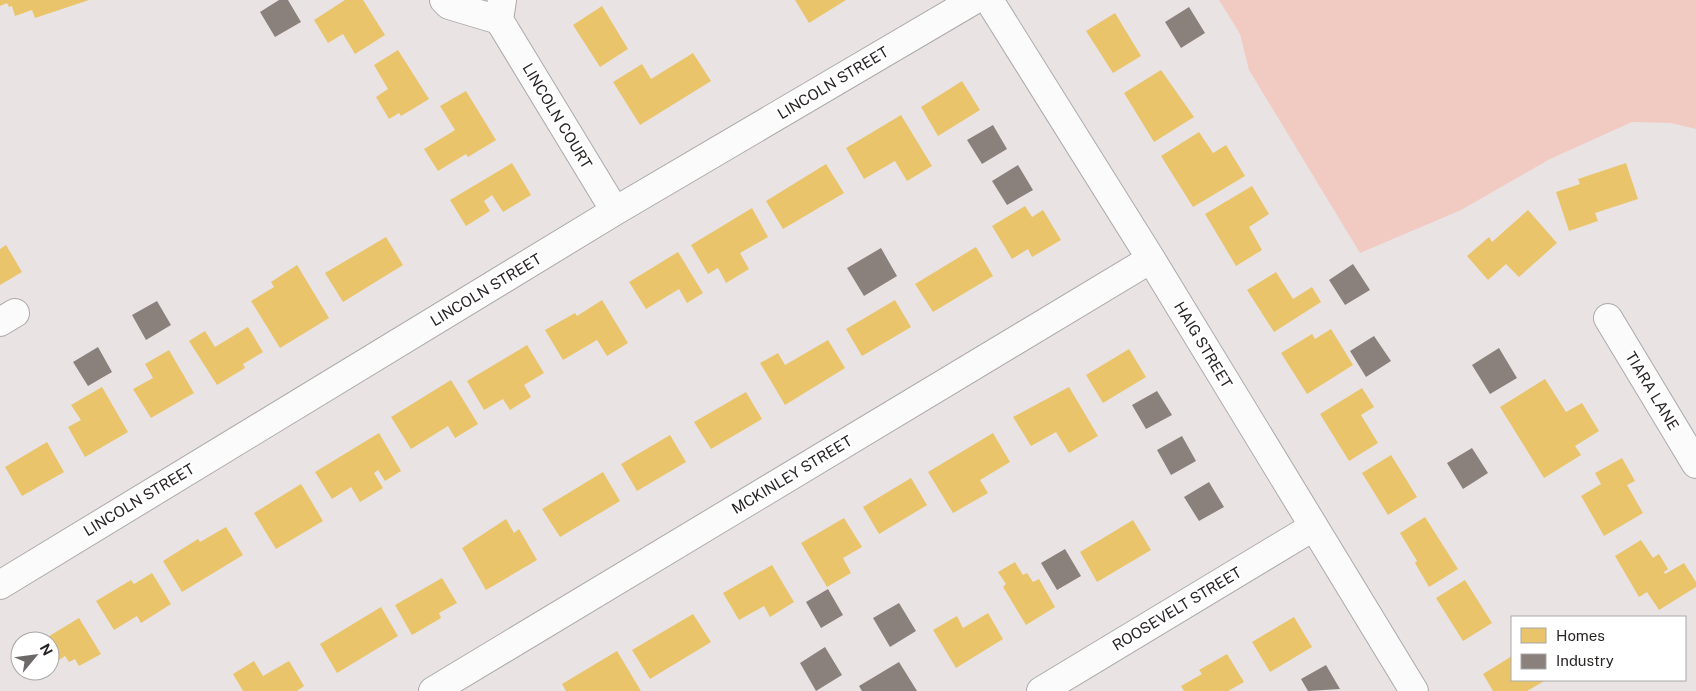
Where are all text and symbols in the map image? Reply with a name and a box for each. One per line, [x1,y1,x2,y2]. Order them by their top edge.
street label: LINCOLN STREET [774,43,891,122]
street label: LINCOLN COURT [519,60,596,171]
street label: LINCOLN STREET [427,250,544,329]
street label: HAIG STREET [1171,298,1236,391]
street label: TIARA LANE [1622,348,1682,433]
street label: MCKINLEY STREET [729,432,855,517]
street label: LINCOLN STREET [80,460,197,539]
street label: ROOSEVELT STREET [1109,563,1244,654]
legend [1511,616,1686,681]
text: Homes [1556,627,1605,644]
north arrow [10,631,60,681]
text: N [37,641,56,658]
text: Industry [1556,652,1614,669]

